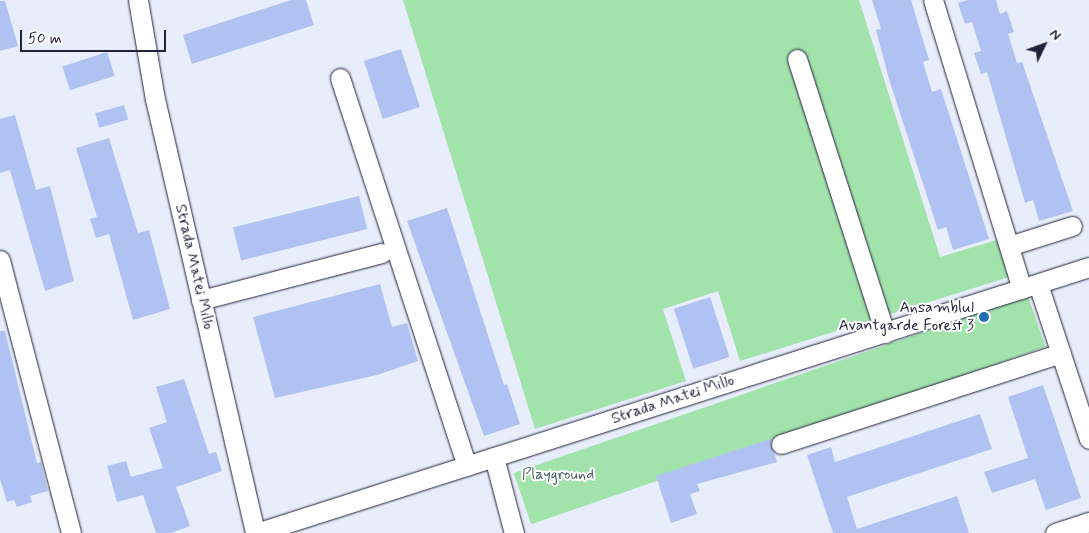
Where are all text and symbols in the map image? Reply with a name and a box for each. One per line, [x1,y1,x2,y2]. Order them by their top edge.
scale bar [22,20,169,52]
north arrow [1019,20,1069,70]
text: N [1045,25,1065,44]
text: 50 m [28,29,62,49]
street label: Strada Matei Millo [171,204,217,330]
place label: Ansamblul Avantgarde Forest 3 [837,298,974,336]
marker: Ansamblul Avantgarde Forest 3 [978,311,990,323]
street label: Strada Matei Millo [611,372,735,428]
park label: Playground [522,465,594,485]

